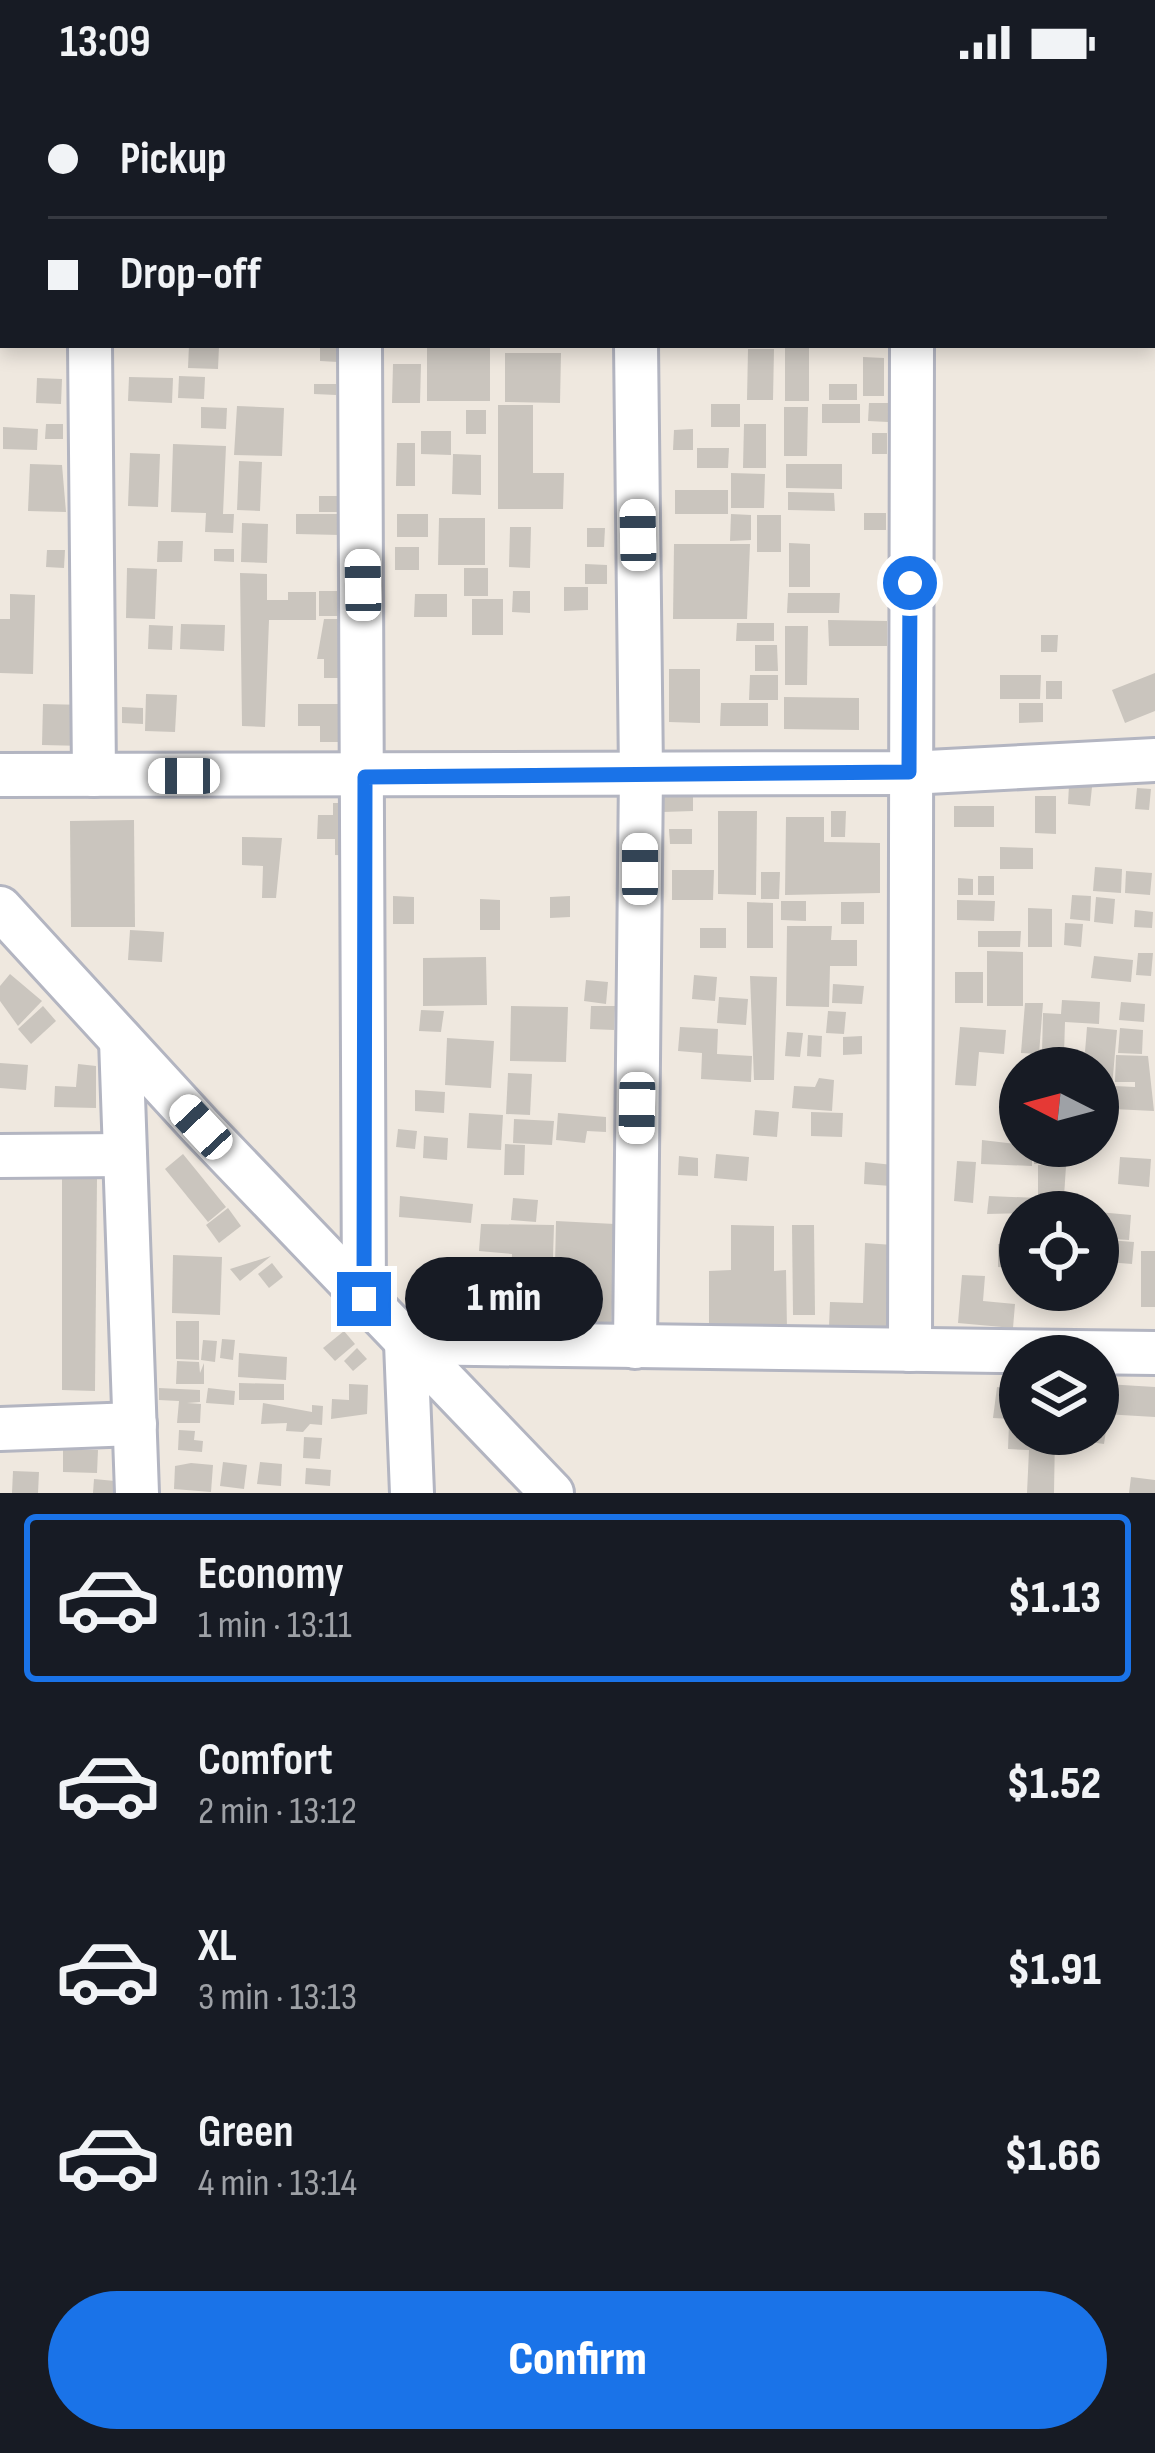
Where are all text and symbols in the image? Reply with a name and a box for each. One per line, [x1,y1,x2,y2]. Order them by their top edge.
text: 13:09 [60,15,151,70]
text: Pickup [120,132,227,187]
text: Drop-off [120,247,261,302]
car [619,499,657,571]
car [344,549,382,621]
route start [883,556,937,610]
car [148,758,220,794]
car [622,833,658,905]
north arrow [999,1047,1119,1167]
map controls [999,1047,1119,1455]
car [618,1072,656,1144]
car [163,1088,239,1166]
button: locate [999,1191,1119,1311]
callout: 1 min [406,1257,604,1341]
route end [337,1272,391,1326]
text: 1 min [467,1275,541,1322]
button: layers [999,1335,1119,1455]
icon: car [54,1544,162,1652]
text: Economy [198,1547,344,1602]
text: $1.13 [1008,1571,1101,1626]
text: 1 min · 13:11 [198,1602,352,1649]
icon: car [54,1730,162,1838]
text: Comfort [198,1733,333,1788]
text: $1.52 [1006,1757,1101,1812]
text: 2 min · 13:12 [198,1788,357,1835]
icon: car [54,1916,162,2024]
text: XL [198,1919,237,1974]
text: $1.91 [1007,1943,1101,1998]
text: 3 min · 13:13 [198,1974,357,2021]
icon: car [54,2102,162,2210]
text: Green [198,2105,294,2160]
text: $1.66 [1004,2129,1101,2184]
text: 4 min · 13:14 [198,2160,357,2207]
button: Confirm [48,2291,1107,2429]

